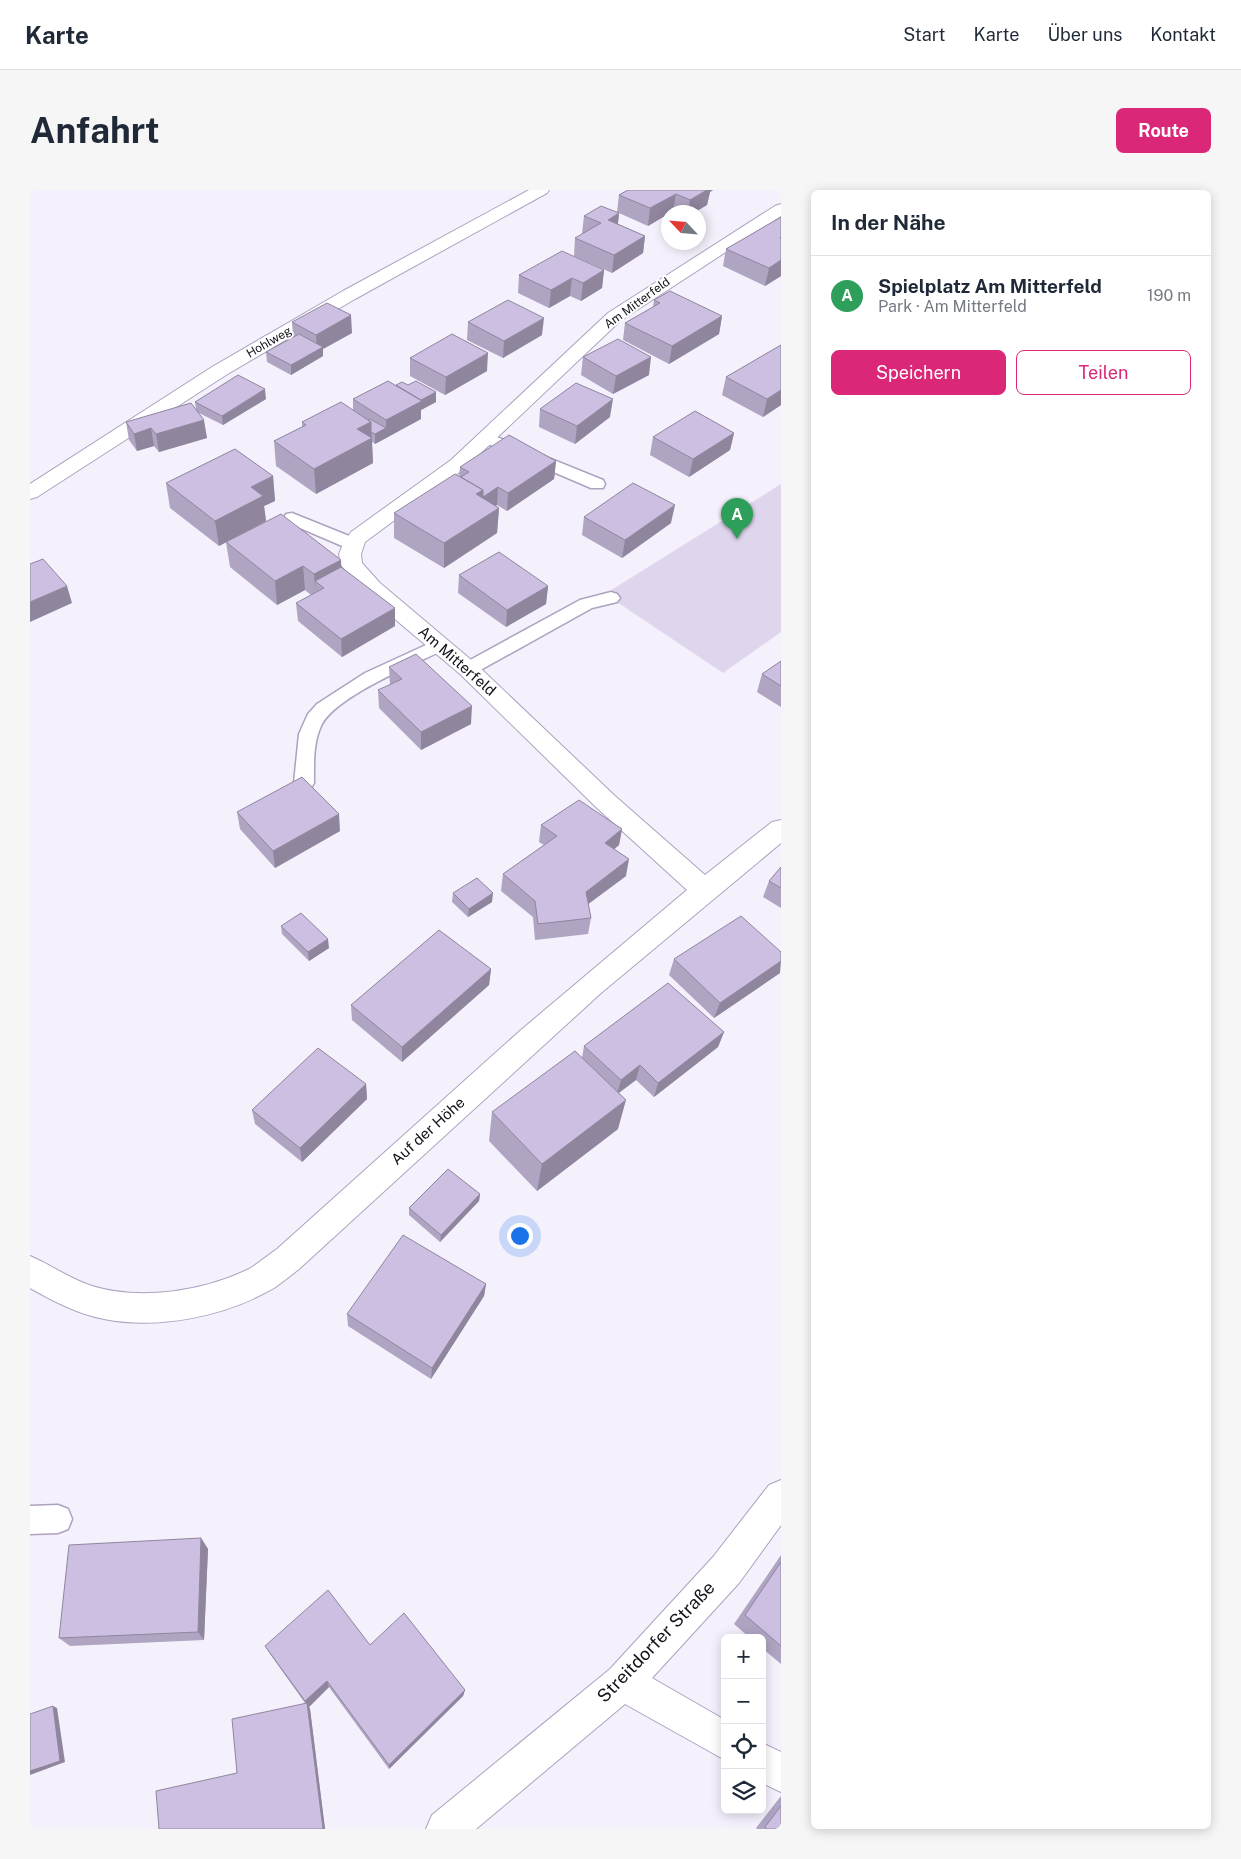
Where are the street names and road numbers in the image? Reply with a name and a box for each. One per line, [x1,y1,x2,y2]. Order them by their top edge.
street label: Am Mitterfeld [602,275,672,331]
street label: Hohlweg [244,324,294,360]
street label: Am Mitterfeld [415,622,499,699]
street label: Auf der Höhe [388,1093,468,1168]
street label: Streitdorfer Straße [593,1577,719,1706]

